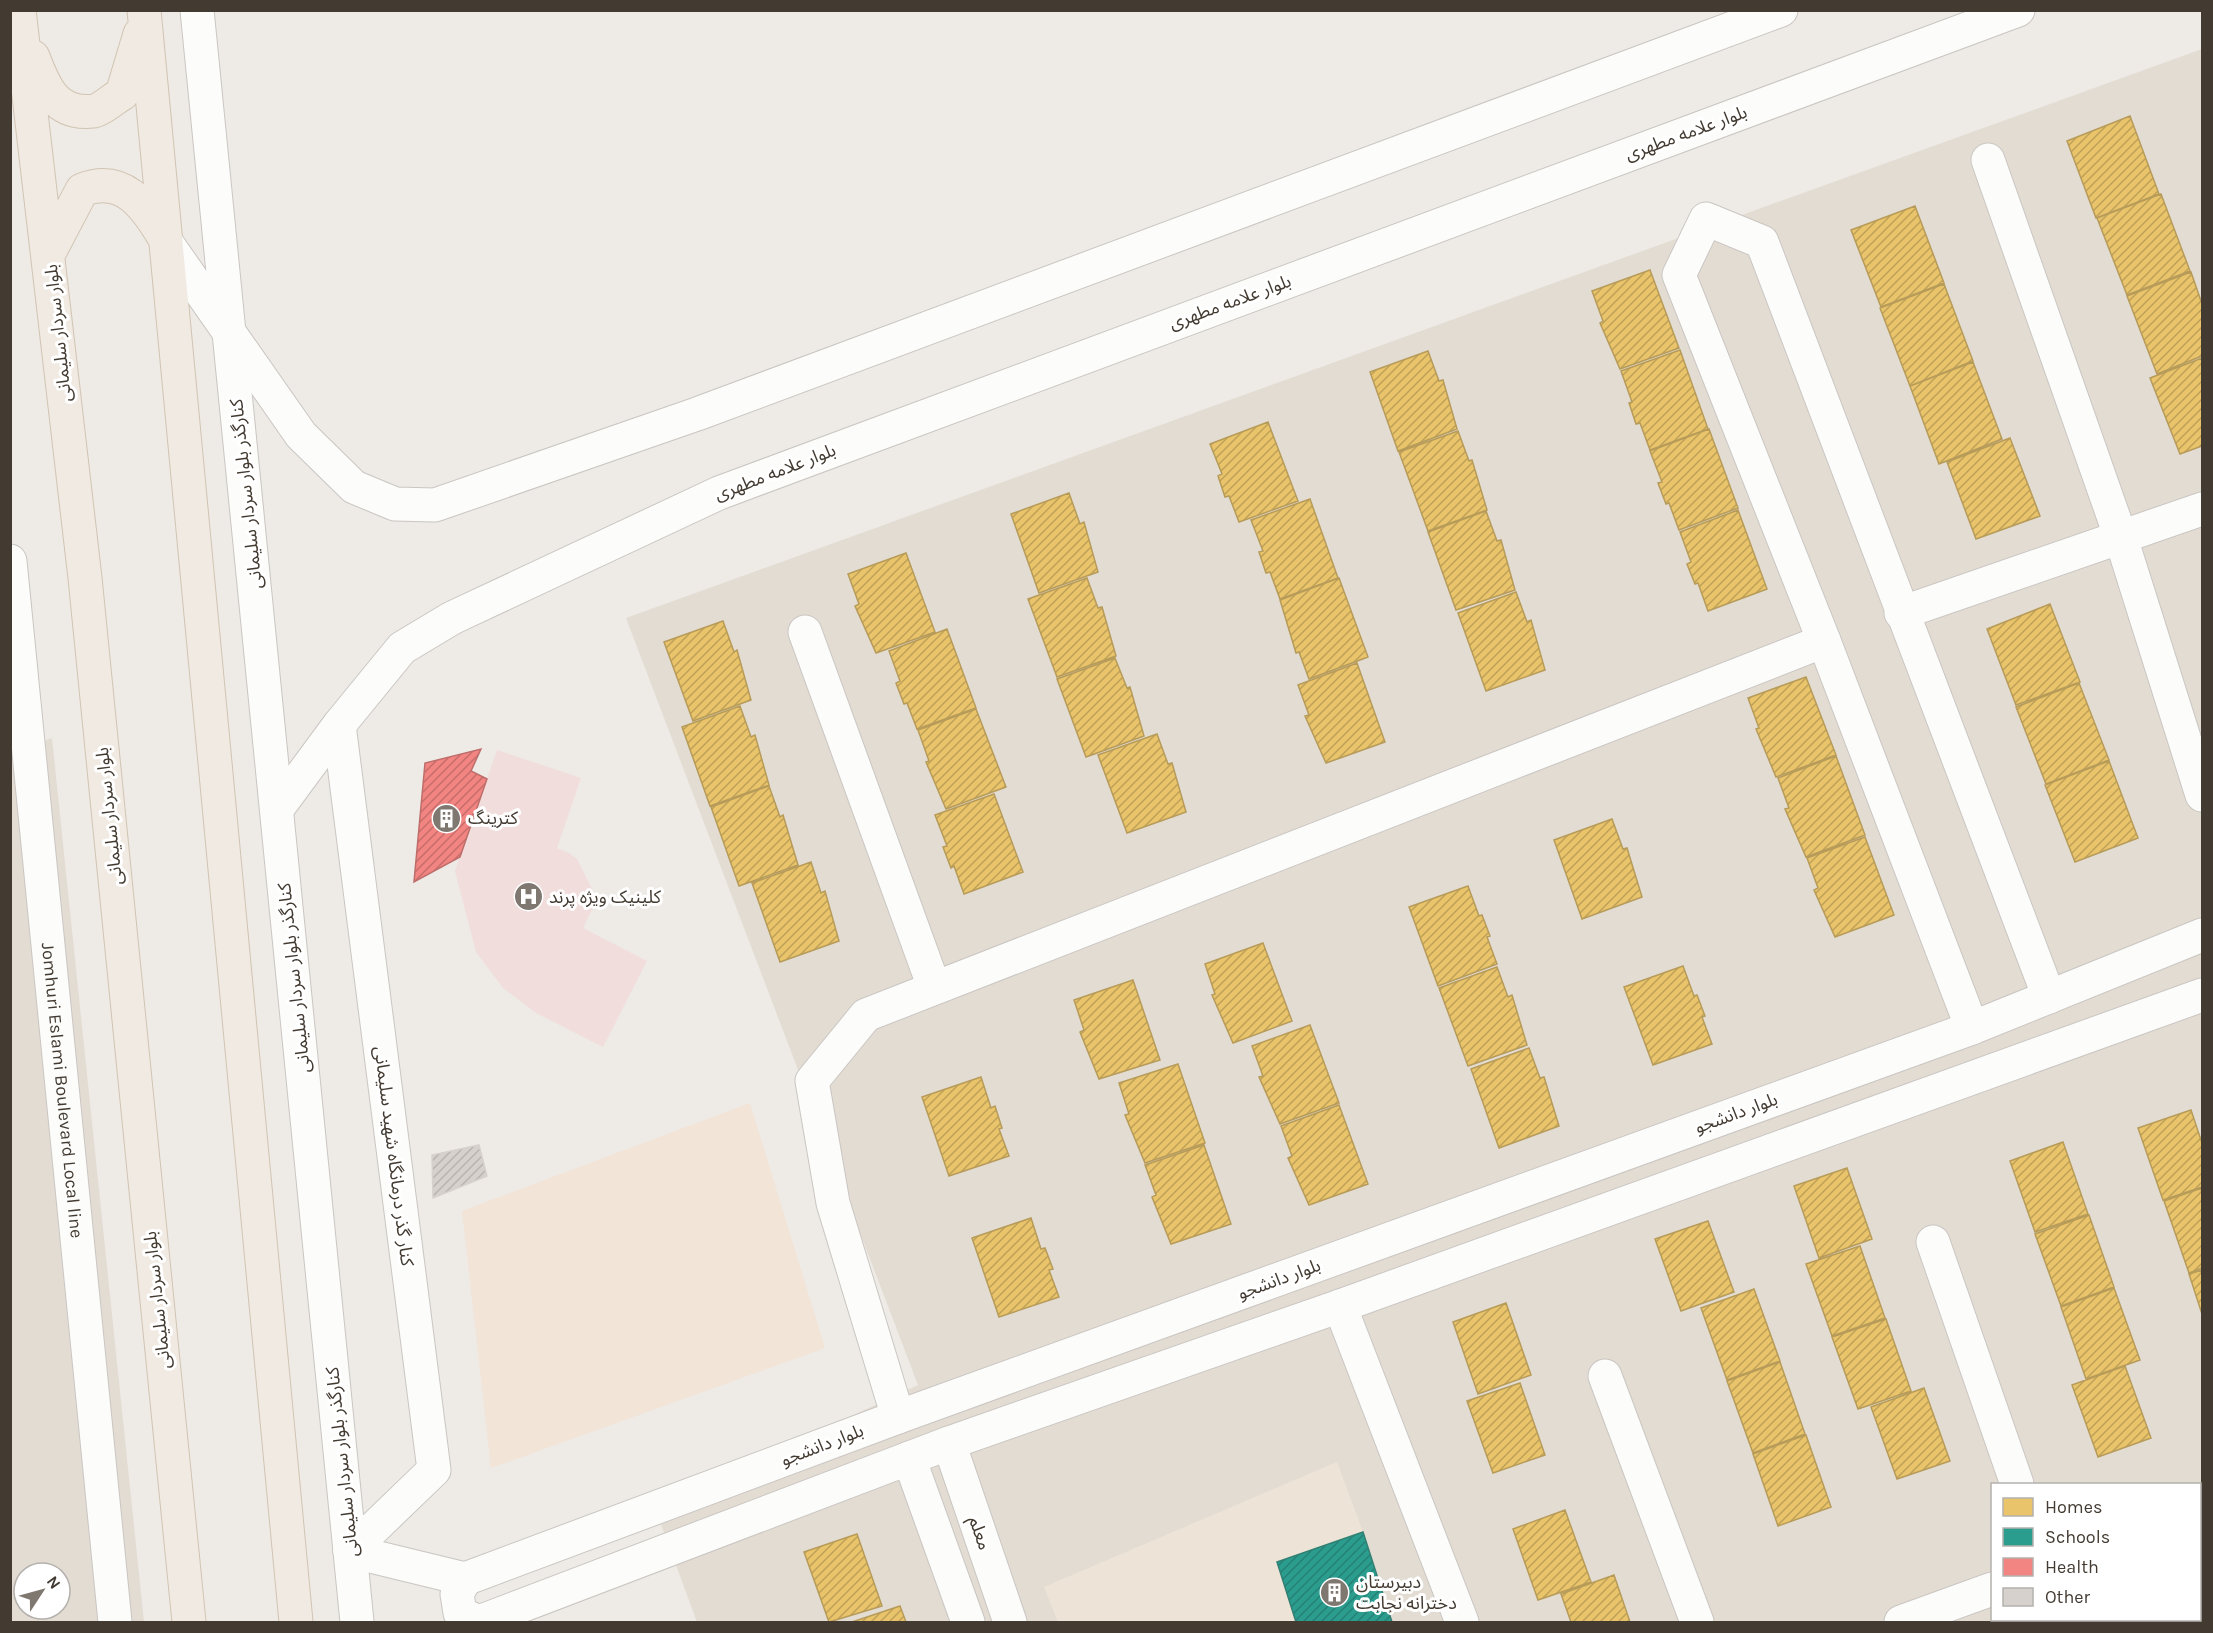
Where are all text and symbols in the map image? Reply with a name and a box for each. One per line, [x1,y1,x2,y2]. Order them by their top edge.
street label: بلوار علامه مطهری [1622,101,1750,165]
street label: بلوار سردار سلیمانی [40,263,76,403]
street label: بلوار علامه مطهری [1166,270,1294,334]
street label: کنارگذر بلوار سردار سلیمانی [225,397,267,590]
street label: بلوار علامه مطهری [711,439,839,505]
street label: بلوار سردار سلیمانی [91,746,127,886]
building icon: کترینگ [431,802,463,834]
place label: کترینگ [468,807,518,829]
street label: کنارگذر بلوار سردار سلیمانی [273,881,315,1074]
hospital icon: کلینیک ویژه پرند [512,881,544,913]
place label: کلینیک ویژه پرند [549,886,662,908]
street label: Jomhuri Eslami Boulevard Local line [37,942,88,1239]
street label: کنار گذر درمانگاه شهید سلیمانی [370,1045,418,1268]
street label: بلوار دانشجو [1691,1088,1781,1138]
street label: بلوار سردار سلیمانی [139,1230,175,1370]
street label: بلوار دانشجو [1234,1254,1324,1304]
street label: کنارگذر بلوار سردار سلیمانی [321,1365,363,1558]
street label: بلوار دانشجو [777,1419,867,1471]
legend [1991,1483,2201,1621]
text: Homes [2045,1496,2102,1518]
street label: معلم [962,1513,996,1553]
text: Schools [2045,1526,2110,1548]
text: Health [2045,1556,2099,1578]
north arrow [12,1561,72,1621]
place label: دبیرستان دخترانه نجابت [1356,1571,1457,1614]
text: N [43,1572,65,1593]
building icon: دبیرستان دخترانه نجابت [1319,1576,1351,1608]
text: Other [2045,1586,2090,1608]

